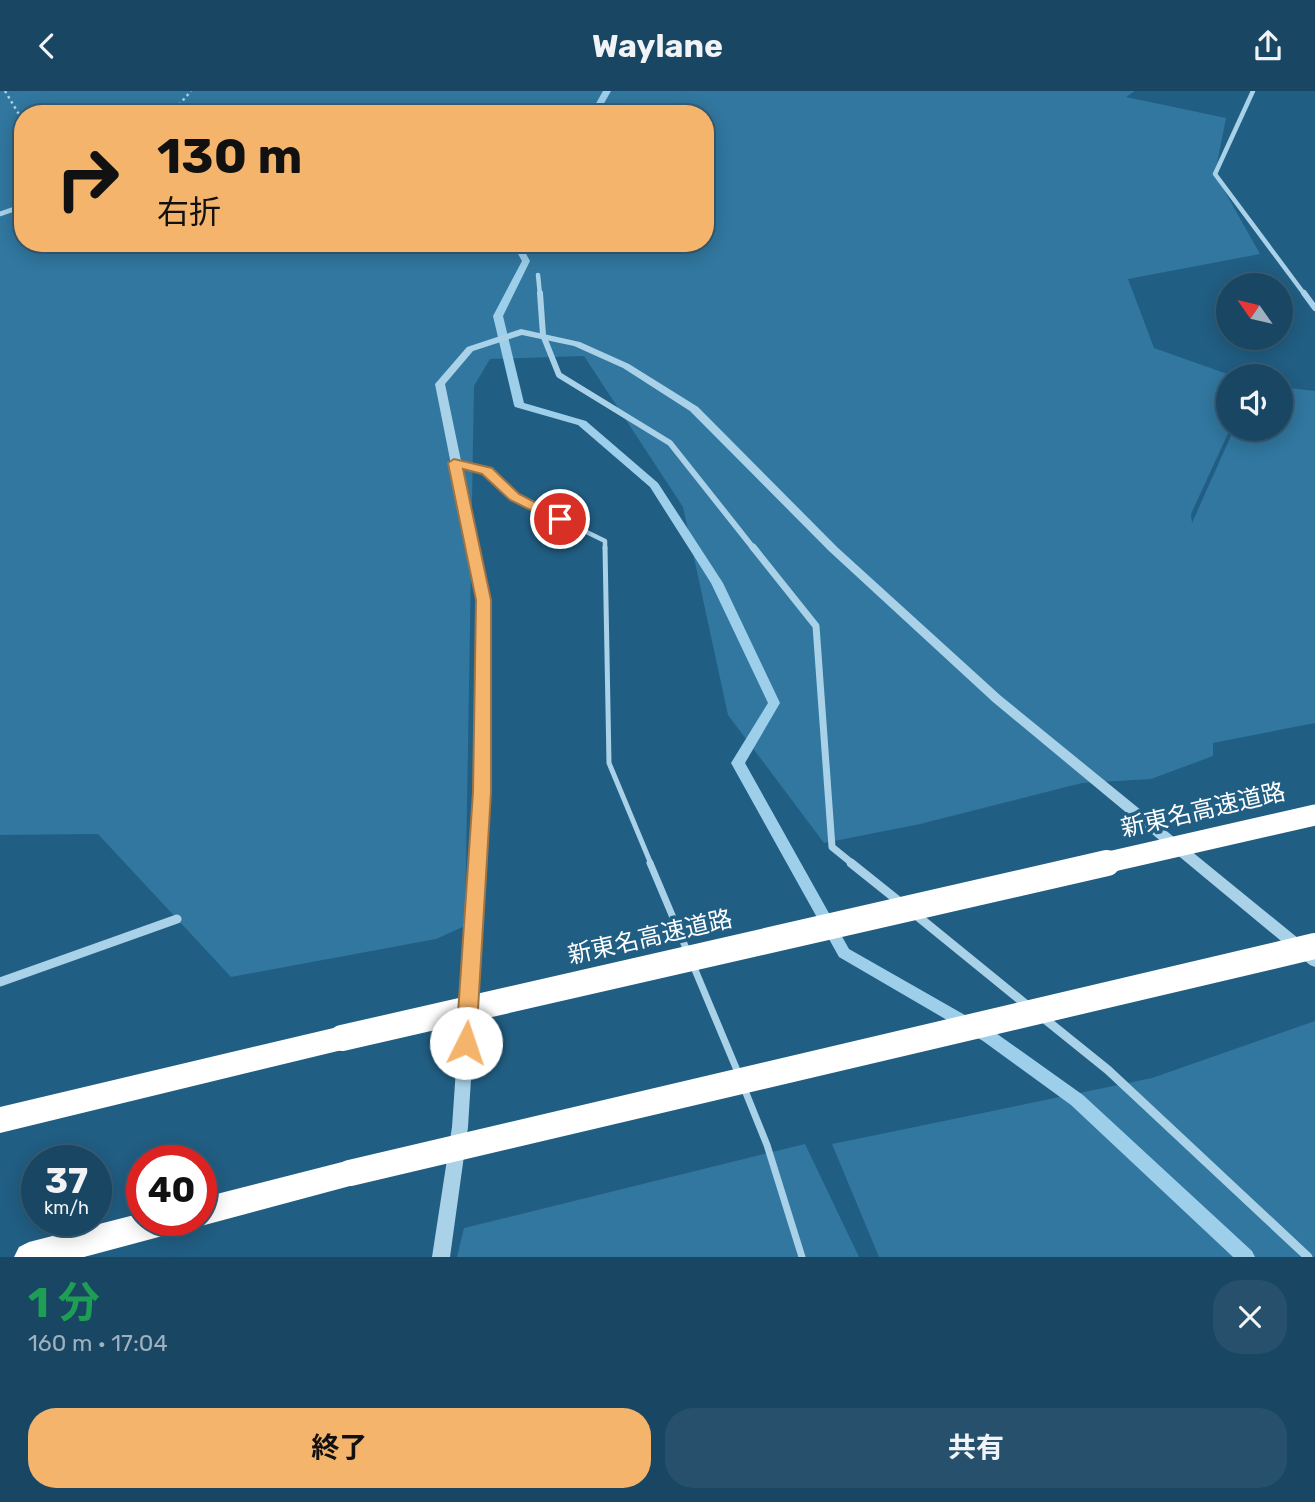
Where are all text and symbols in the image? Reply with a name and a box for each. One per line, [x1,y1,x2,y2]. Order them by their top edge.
icon: back [28,27,66,65]
text: Waylane [592,27,723,65]
icon: share [1249,27,1287,65]
text: 130 m [157,127,302,185]
icon: right [42,133,133,224]
text: 右折 [157,193,221,231]
north arrow [1216,273,1293,350]
map controls [1216,273,1293,441]
button: sound [1216,364,1293,441]
pin [530,489,590,549]
icon: arrive [541,500,579,538]
street label: 新東名高速道路 [1118,777,1288,843]
street label: 新東名高速道路 [565,904,735,970]
position arrow [429,1006,503,1080]
speed limit sign: 40 [126,1145,217,1236]
text: 37 [45,1160,88,1202]
text: km/h [44,1197,89,1219]
text: 1 分 [28,1278,100,1328]
button: close [1213,1280,1287,1354]
text: 160 m · 17:04 [28,1329,168,1357]
button: 終了 [28,1408,651,1488]
button: 共有 [665,1408,1287,1488]

